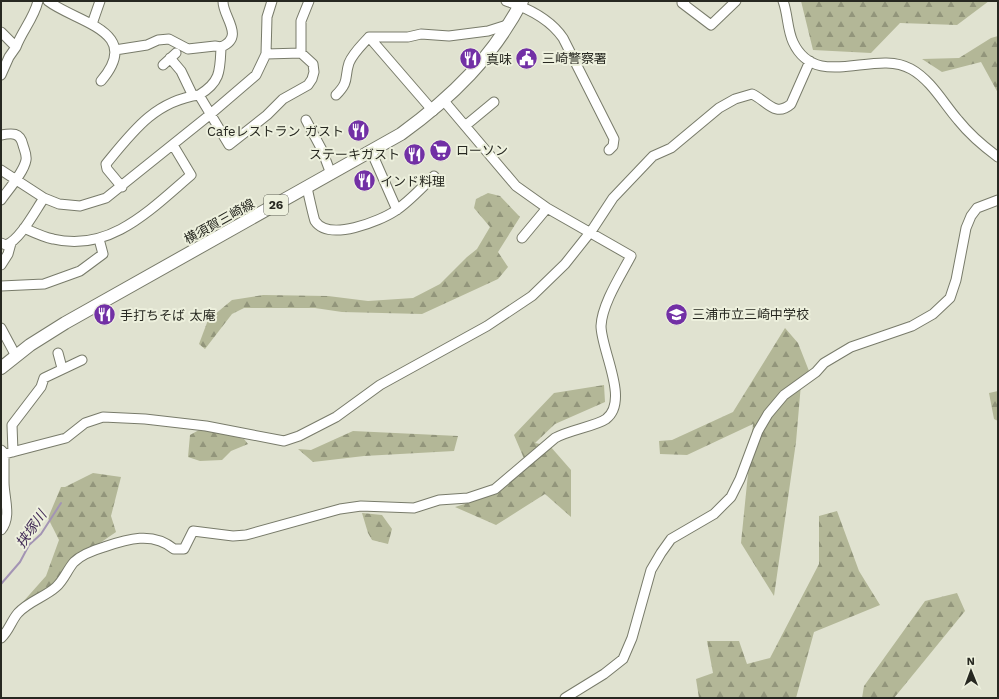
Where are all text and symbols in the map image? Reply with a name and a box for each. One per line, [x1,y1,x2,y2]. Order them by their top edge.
public building icon: 三崎警察署 [513,45,539,71]
restaurant icon: 真味 [457,46,483,72]
place label: 三崎警察署 [542,51,607,66]
place label: 真味 [486,52,512,67]
restaurant icon: Cafeレストラン ガスト [346,118,372,144]
place label: Cafeレストラン ガスト [207,124,344,139]
supermarket icon: ローソン [428,137,454,163]
restaurant icon: ステーキガスト [402,141,428,167]
place label: ローソン [456,143,508,158]
place label: ステーキガスト [309,147,400,162]
restaurant icon: インド料理 [351,168,377,194]
place label: インド料理 [380,174,445,189]
road number: 26 [264,195,288,215]
street label: 横須賀三崎線 [181,196,257,247]
school or university icon: 三浦市立三崎中学校 [663,301,689,327]
restaurant icon: 手打ちそば 太庵 [91,302,117,328]
place label: 三浦市立三崎中学校 [692,307,809,322]
place label: 手打ちそば 太庵 [120,308,215,323]
water label: 挟塚川 [12,506,51,551]
north arrow [951,651,991,691]
text: N [967,655,975,668]

